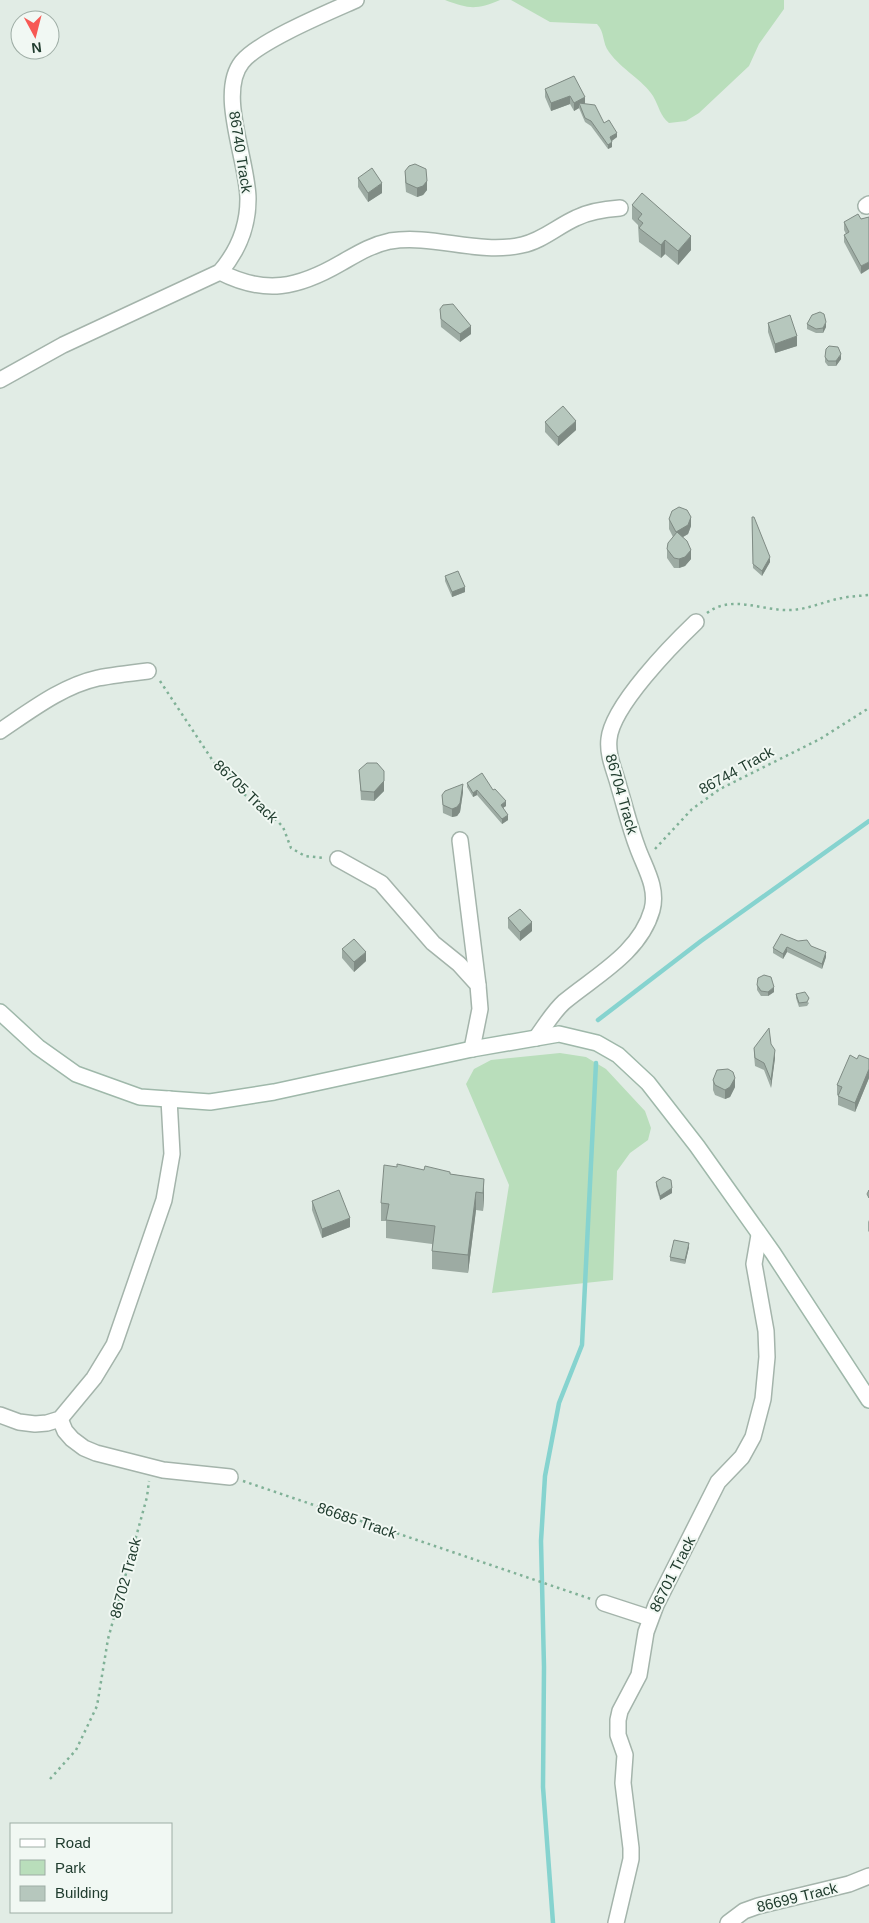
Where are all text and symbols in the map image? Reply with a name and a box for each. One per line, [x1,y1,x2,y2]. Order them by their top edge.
north arrow [10,10,60,60]
text: N [31,39,43,56]
street label: 86740 Track [226,110,256,195]
street label: 86744 Track [696,742,777,797]
street label: 86704 Track [602,752,642,836]
street label: 86705 Track [210,756,282,826]
street label: 86685 Track [315,1499,399,1542]
street label: 86701 Track [646,1533,699,1615]
street label: 86702 Track [106,1535,144,1620]
legend [10,1823,172,1913]
text: Road [55,1834,91,1851]
text: Park [55,1859,86,1876]
street label: 86699 Track [755,1879,840,1915]
text: Building [55,1884,108,1901]

